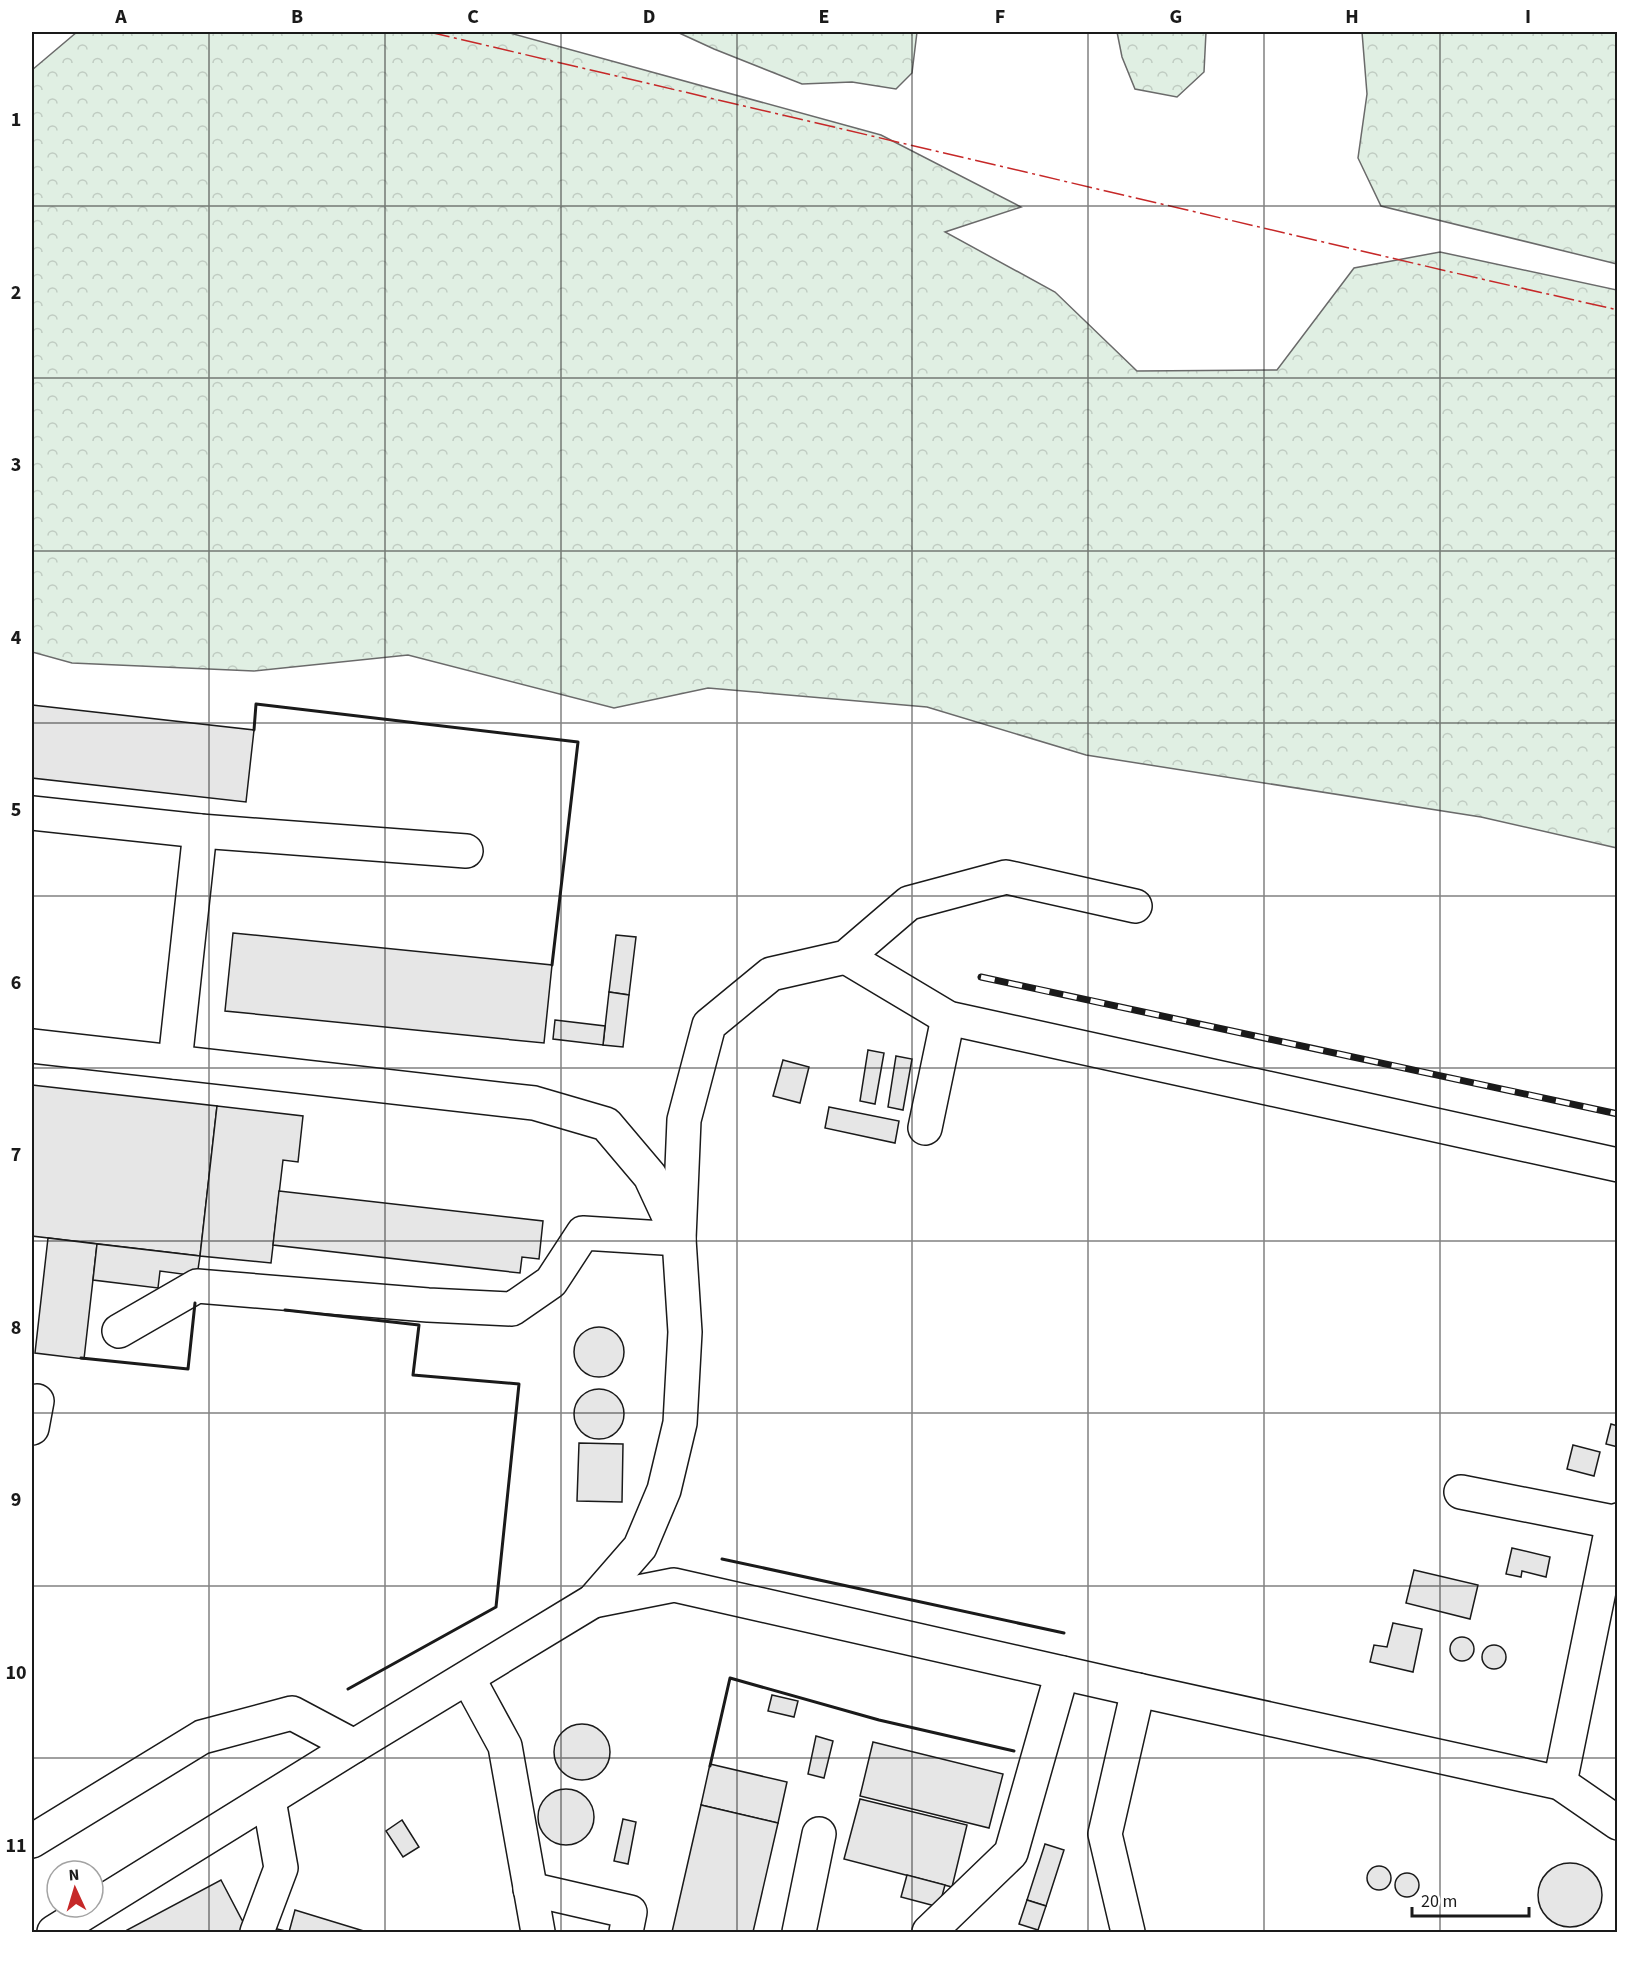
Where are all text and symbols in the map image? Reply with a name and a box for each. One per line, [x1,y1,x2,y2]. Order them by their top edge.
text: A [114,3,127,31]
text: B [291,3,303,31]
text: C [467,3,479,31]
text: D [643,3,655,31]
text: E [819,3,829,31]
text: F [995,3,1005,31]
text: G [1170,3,1182,31]
text: H [1345,3,1359,31]
text: I [1525,3,1531,31]
text: 1 [11,106,21,134]
text: 2 [11,279,21,307]
text: 3 [11,451,21,479]
text: 4 [11,624,22,652]
text: 5 [11,796,21,824]
text: 6 [11,969,21,997]
text: 7 [11,1141,21,1169]
text: 8 [11,1314,21,1342]
text: 9 [11,1486,21,1514]
text: 10 [5,1659,27,1687]
text: 11 [5,1832,27,1860]
north arrow [45,1859,105,1919]
text: N [68,1864,80,1886]
scale bar [1412,1880,1529,1918]
text: 20 m [1421,1889,1457,1914]

